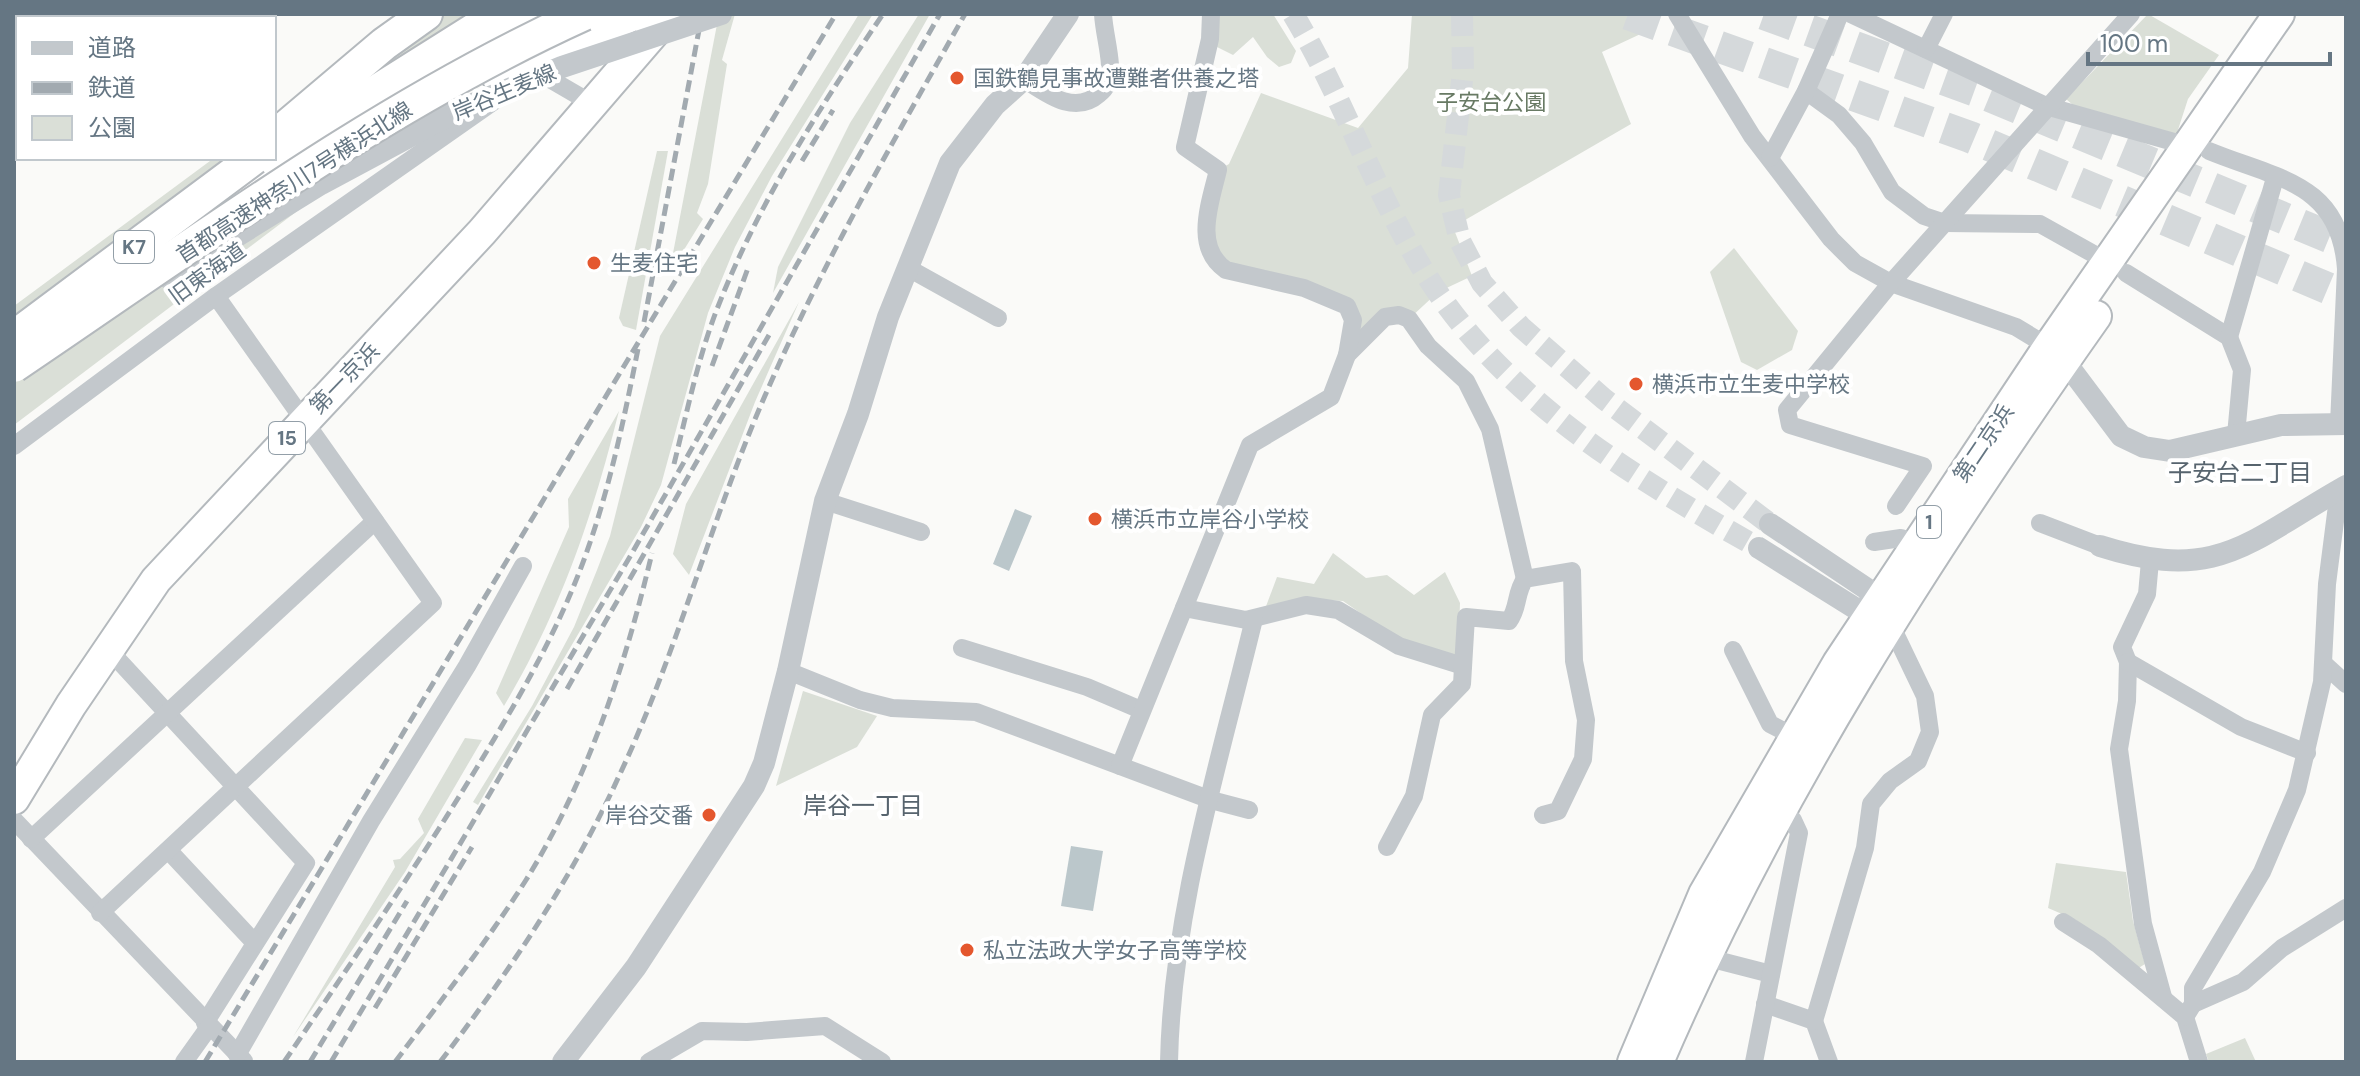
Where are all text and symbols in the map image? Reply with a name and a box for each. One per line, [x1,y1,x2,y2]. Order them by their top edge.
legend [16,16,276,160]
scale bar [2088,16,2330,66]
text: 100 m [2100,28,2168,59]
text: 道路 [88,32,136,63]
street label: 岸谷生麦線 [448,58,560,127]
place label: 国鉄鶴見事故遭難者供養之塔 [973,64,1259,93]
marker: 国鉄鶴見事故遭難者供養之塔 [948,69,966,87]
text: 鉄道 [88,72,136,103]
park label: 子安台公園 [1436,88,1546,117]
street label: 首都高速神奈川7号横浜北線 [171,95,418,270]
text: 公園 [88,112,136,143]
road number: K7 [114,231,154,263]
street label: 旧東海道 [163,236,251,311]
place label: 生麦住宅 [610,249,698,278]
marker: 生麦住宅 [585,254,603,272]
street label: 第一京浜 [303,337,385,420]
place label: 横浜市立生麦中学校 [1652,370,1850,399]
marker: 横浜市立生麦中学校 [1627,375,1645,393]
street label: 第二京浜 [1947,399,2020,488]
road number: 15 [269,422,305,454]
district label: 子安台二丁目 [2168,457,2312,488]
place label: 横浜市立岸谷小学校 [1111,505,1309,534]
road number: 1 [1917,506,1941,538]
marker: 横浜市立岸谷小学校 [1086,510,1104,528]
district label: 岸谷一丁目 [803,790,923,821]
place label: 岸谷交番 [605,801,693,830]
marker: 岸谷交番 [700,806,718,824]
place label: 私立法政大学女子高等学校 [983,936,1247,965]
marker: 私立法政大学女子高等学校 [958,941,976,959]

